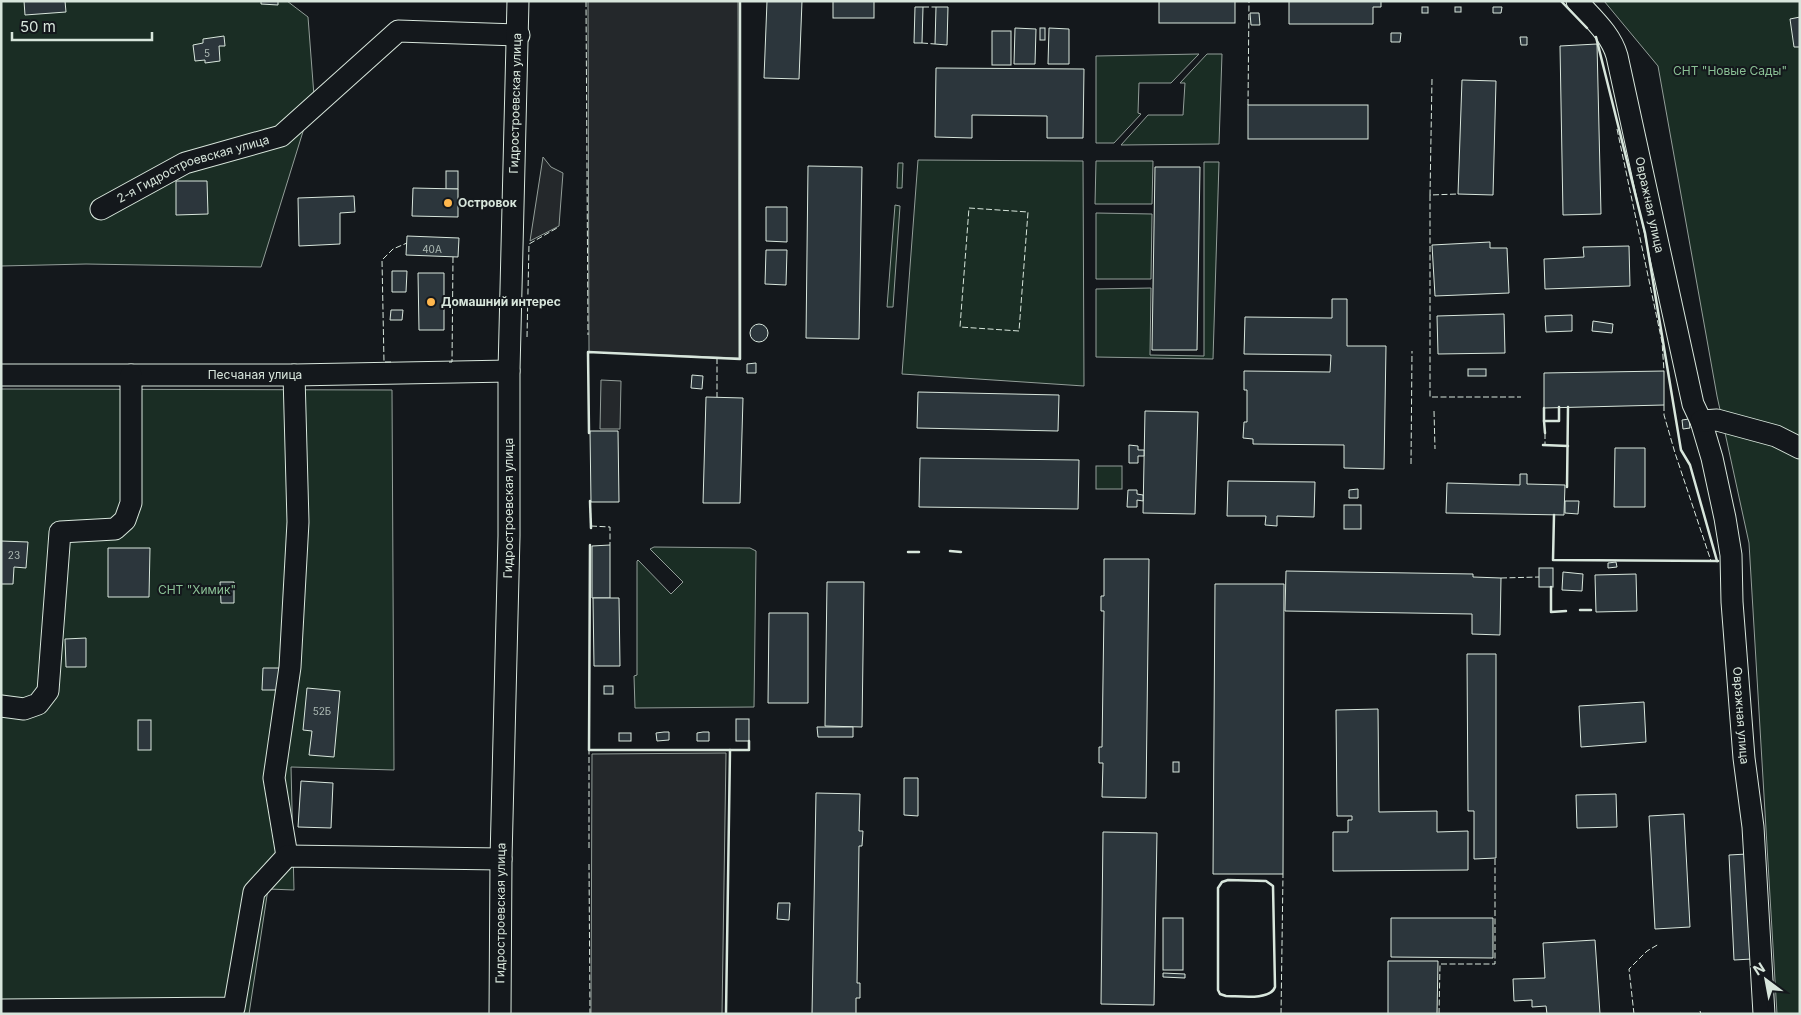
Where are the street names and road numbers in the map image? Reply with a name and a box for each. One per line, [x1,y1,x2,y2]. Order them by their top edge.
street label: Гидростроевская улица [506,33,524,174]
street label: 2-я Гидростроевская улица [114,132,271,206]
street label: Овражная улица [1632,155,1668,254]
street label: Песчаная улица [208,367,302,382]
street label: Гидростроевская улица [500,438,516,579]
street label: Овражная улица [1730,666,1753,765]
street label: Гидростроевская улица [492,842,508,983]

